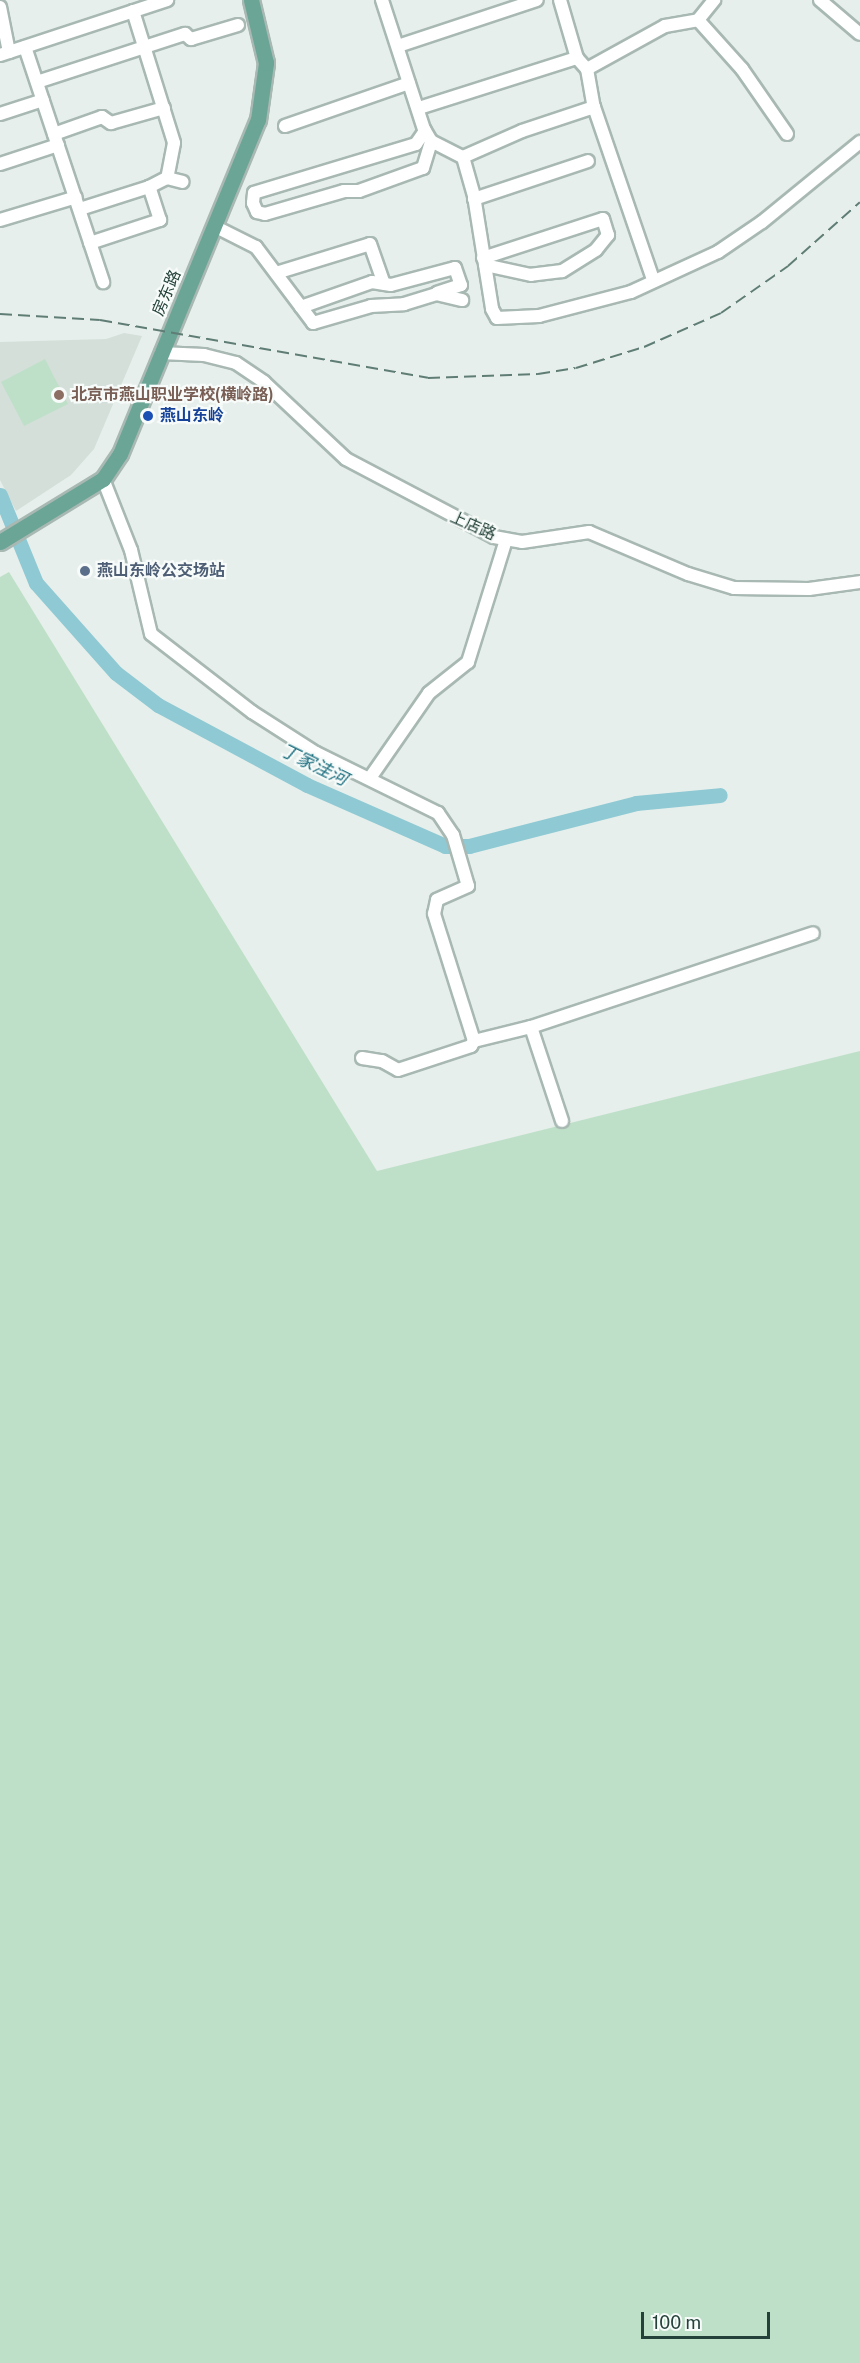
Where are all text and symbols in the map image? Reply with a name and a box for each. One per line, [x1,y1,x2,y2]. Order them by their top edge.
street label: 房东路 [149,267,185,319]
place label: 北京市燕山职业学校(横岭路) [71,385,274,405]
marker: 北京市燕山职业学校(横岭路) [52,388,66,402]
place label: 燕山东岭 [160,406,224,426]
marker: 燕山东岭 [141,409,155,423]
street label: 上店路 [447,507,499,545]
place label: 燕山东岭公交场站 [97,561,225,581]
marker: 燕山东岭公交场站 [78,564,92,578]
water label: 丁家洼河 [277,740,351,790]
scale bar [644,2300,773,2338]
text: 100 m [652,2312,701,2333]

